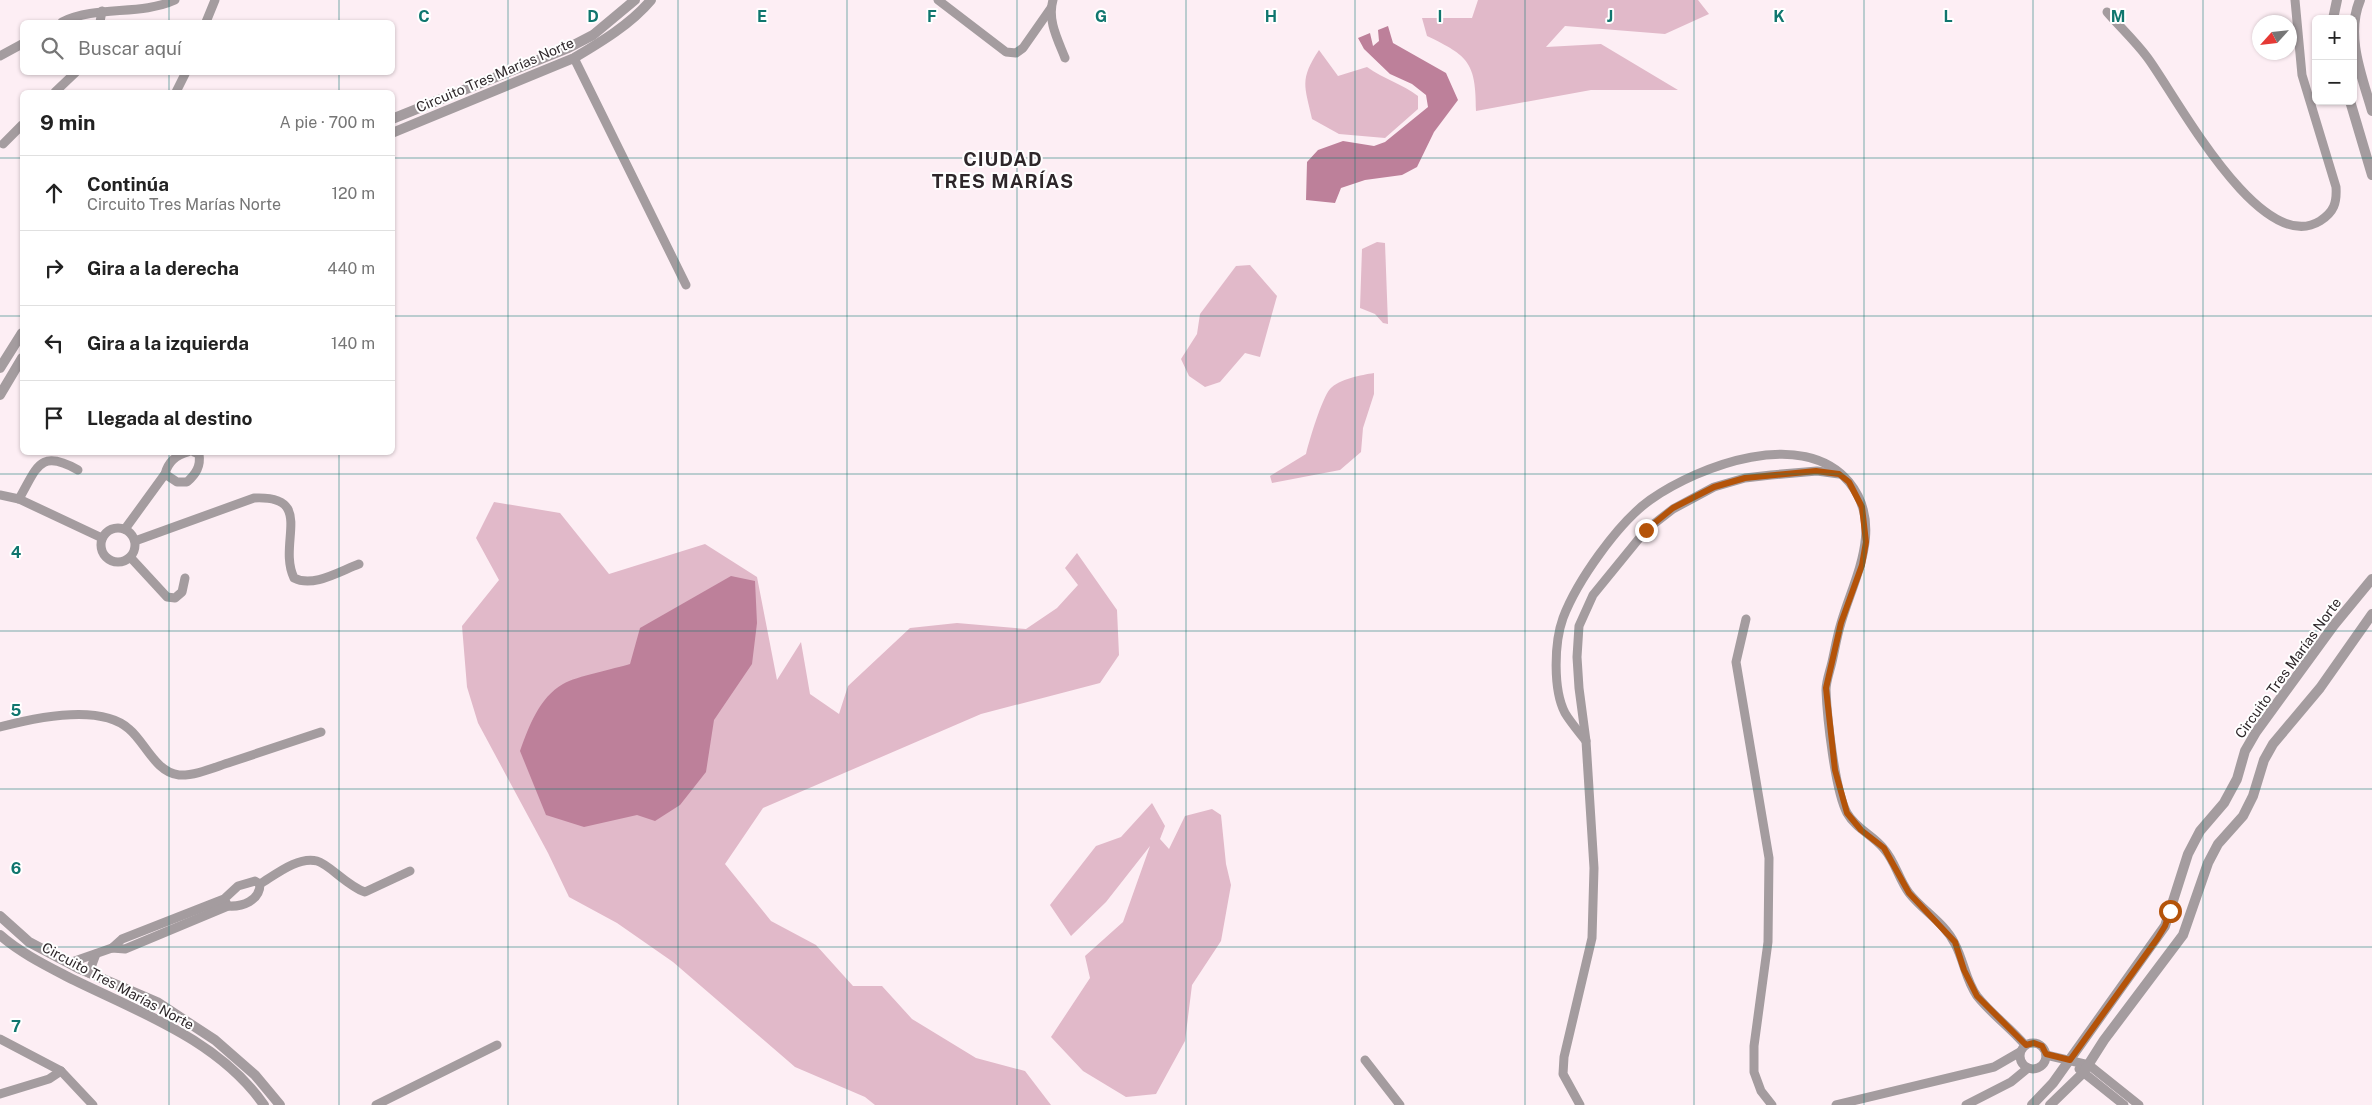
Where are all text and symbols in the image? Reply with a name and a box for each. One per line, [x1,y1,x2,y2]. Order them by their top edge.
text: C [418,7,430,26]
text: D [587,7,599,26]
text: E [757,7,767,26]
text: F [927,7,937,26]
text: G [1095,7,1107,26]
text: H [1265,7,1277,26]
text: I [1438,7,1442,26]
text: J [1607,7,1613,26]
text: K [1773,7,1785,26]
text: L [1943,7,1953,26]
text: M [2111,7,2125,26]
north arrow [2252,15,2297,60]
map controls [2312,15,2357,105]
button: + [2312,15,2357,60]
search box [20,20,395,75]
icon: search [38,34,66,62]
street label: Circuito Tres Marías Norte [414,34,576,116]
text: Buscar aquí [78,37,182,59]
button: − [2312,60,2357,105]
text: 9 min [40,110,96,135]
text: A pie · 700 m [279,113,375,132]
district label: CIUDAD TRES MARÍAS [932,148,1074,192]
text: Continúa [87,173,169,195]
icon: ahead [40,179,68,207]
text: 120 m [331,184,375,203]
text: Circuito Tres Marías Norte [87,195,281,214]
icon: right [40,254,68,282]
text: Gira a la derecha [87,257,239,279]
text: 440 m [327,259,375,278]
icon: left [40,329,68,357]
text: Gira a la izquierda [87,332,249,354]
text: 140 m [331,334,375,353]
icon: arrive [40,404,68,432]
text: Llegada al destino [87,407,252,429]
route end [1635,519,1658,542]
text: 4 [11,543,22,562]
street label: Circuito Tres Marías Norte [2232,595,2344,741]
text: 5 [11,701,22,720]
text: 6 [11,859,21,878]
route start [2159,900,2182,923]
street label: Circuito Tres Marías Norte [39,939,197,1033]
text: 7 [11,1017,21,1036]

